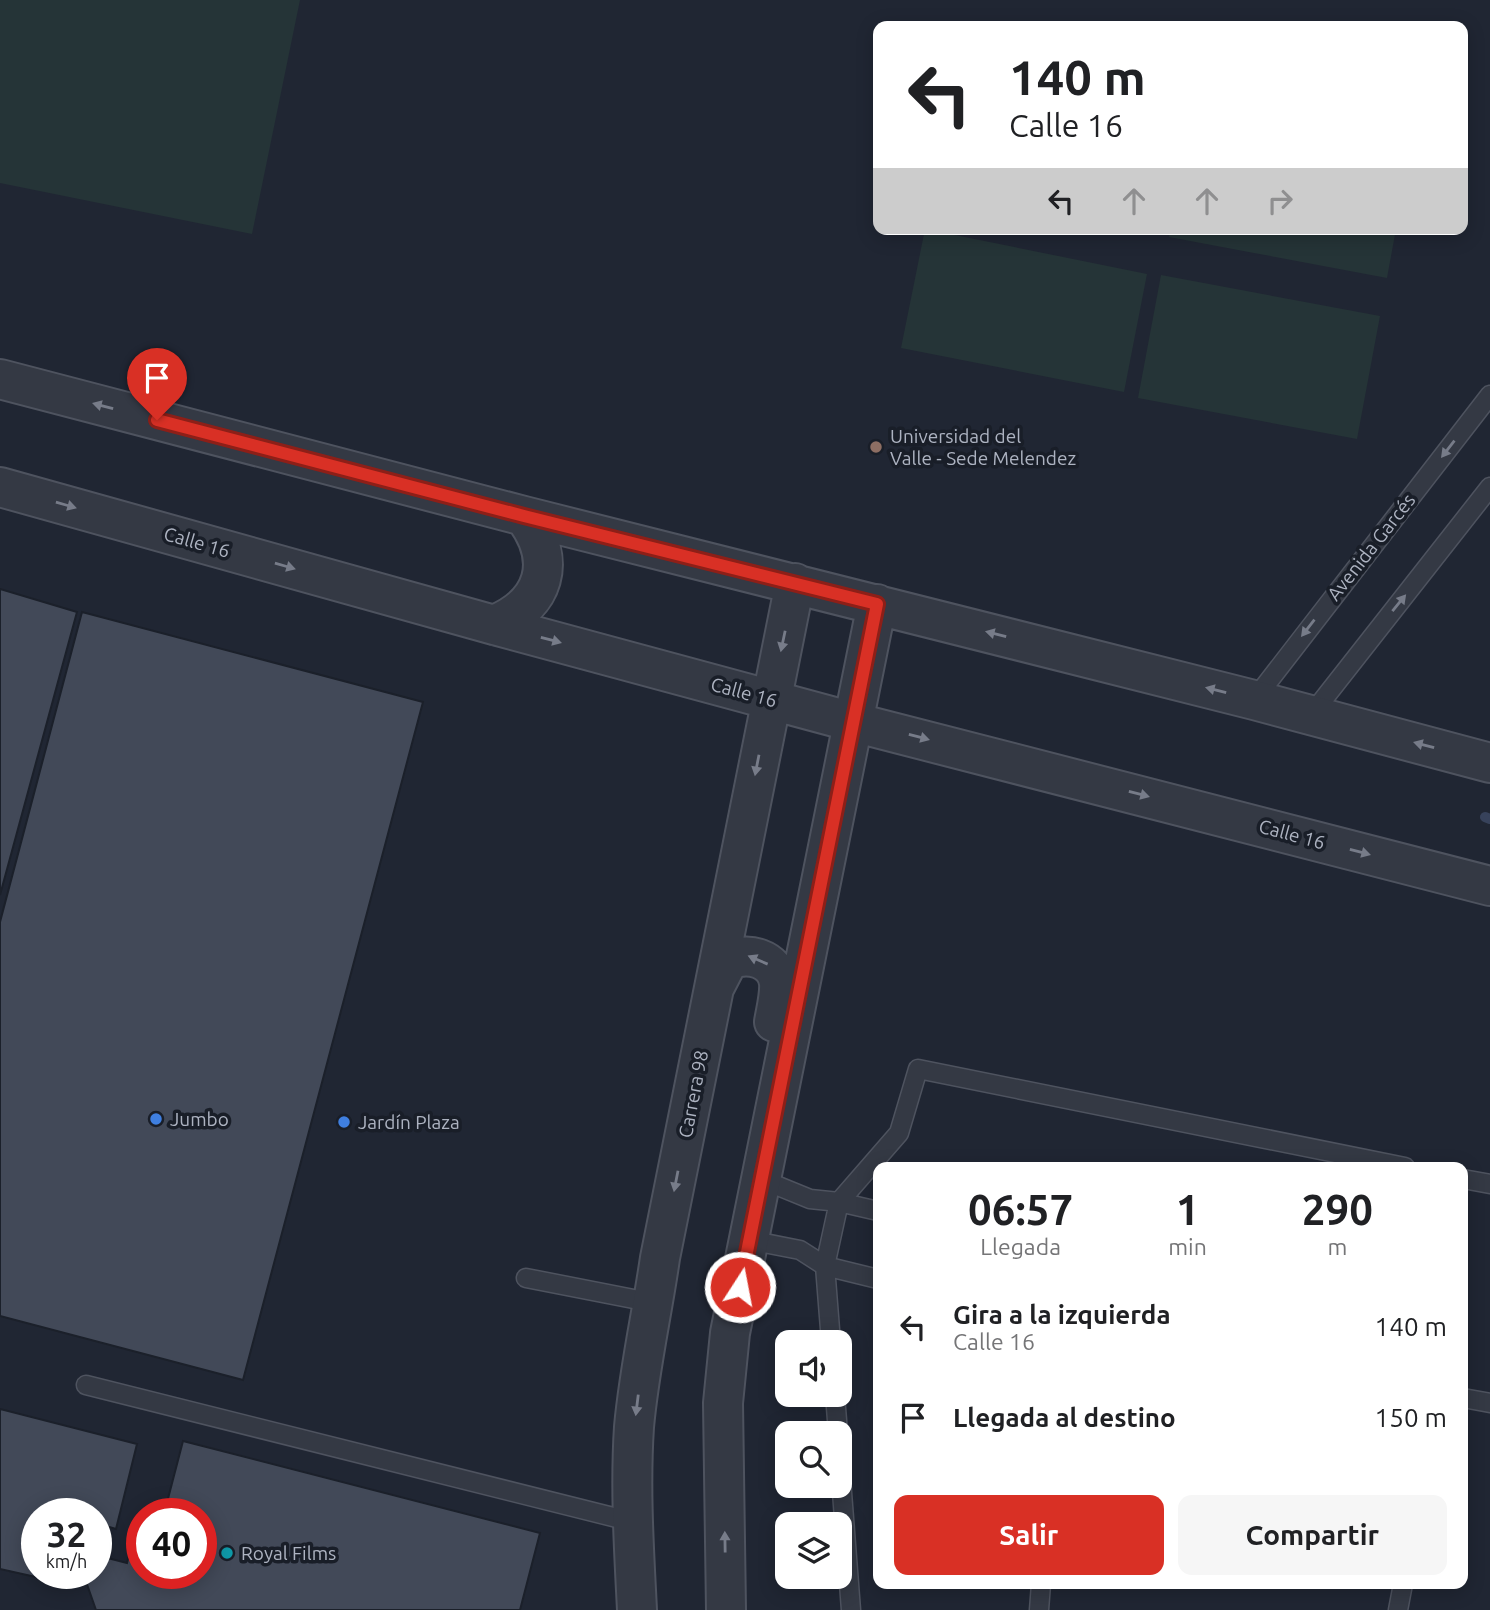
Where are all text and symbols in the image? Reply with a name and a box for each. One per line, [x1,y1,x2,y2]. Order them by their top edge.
icon: left [894,49,985,140]
text: 140 m [1009,49,1146,104]
text: Calle 16 [1009,107,1123,143]
icon: left [1042,182,1080,220]
icon: ahead [1115,182,1153,220]
icon: ahead [1188,182,1226,220]
icon: right [1261,182,1299,220]
pin [127,348,187,420]
icon: arrive [138,359,176,397]
one-way arrow [92,400,113,410]
place label: Universidad del Valle - Sede Melendez [890,425,1076,469]
marker: Universidad del Valle - Sede Melendez [868,439,884,455]
one-way arrow [1441,439,1456,457]
street label: Avenida Garcés [1322,489,1420,605]
one-way arrow [55,500,77,511]
street label: Calle 16 [161,522,233,562]
one-way arrow [275,562,296,572]
one-way arrow [1391,595,1406,613]
one-way arrow [1302,619,1316,637]
one-way arrow [985,628,1007,639]
one-way arrow [777,630,788,652]
one-way arrow [540,635,562,646]
street label: Calle 16 [708,673,780,711]
one-way arrow [1205,684,1227,695]
one-way arrow [908,732,930,743]
one-way arrow [1413,740,1434,750]
one-way arrow [752,754,763,776]
one-way arrow [1129,789,1151,800]
street label: Calle 16 [1256,815,1328,853]
one-way arrow [1349,847,1371,858]
one-way arrow [748,954,768,966]
street label: Carrera 98 [674,1048,712,1140]
place label: Jumbo [170,1108,229,1130]
marker: Jumbo [148,1111,164,1127]
place label: Jardín Plaza [358,1111,460,1133]
marker: Jardín Plaza [336,1114,352,1130]
one-way arrow [670,1170,681,1192]
text: 06:57 [968,1186,1073,1233]
text: 1 [1176,1186,1199,1233]
text: 290 [1302,1186,1373,1233]
text: Llegada [980,1234,1061,1259]
text: min [1168,1234,1207,1259]
text: m [1327,1234,1347,1259]
position arrow [703,1250,777,1324]
text: Gira a la izquierda [953,1300,1171,1329]
icon: left [894,1308,932,1346]
text: 140 m [1375,1312,1447,1341]
text: Calle 16 [953,1329,1035,1354]
map controls [775,1330,852,1589]
button: sound [775,1330,852,1407]
one-way arrow [632,1394,643,1416]
icon: arrive [894,1399,932,1437]
text: Llegada al destino [953,1403,1176,1432]
text: 150 m [1375,1403,1447,1432]
button: search [775,1421,852,1498]
button: Salir [894,1495,1164,1575]
button: Compartir [1178,1495,1447,1575]
speed limit sign: 40 [126,1498,217,1589]
button: layers [775,1512,852,1589]
text: 32 [47,1514,86,1554]
one-way arrow [719,1531,731,1553]
place label: Royal Films [241,1542,336,1564]
marker: Royal Films [219,1545,235,1561]
text: km/h [46,1551,87,1571]

